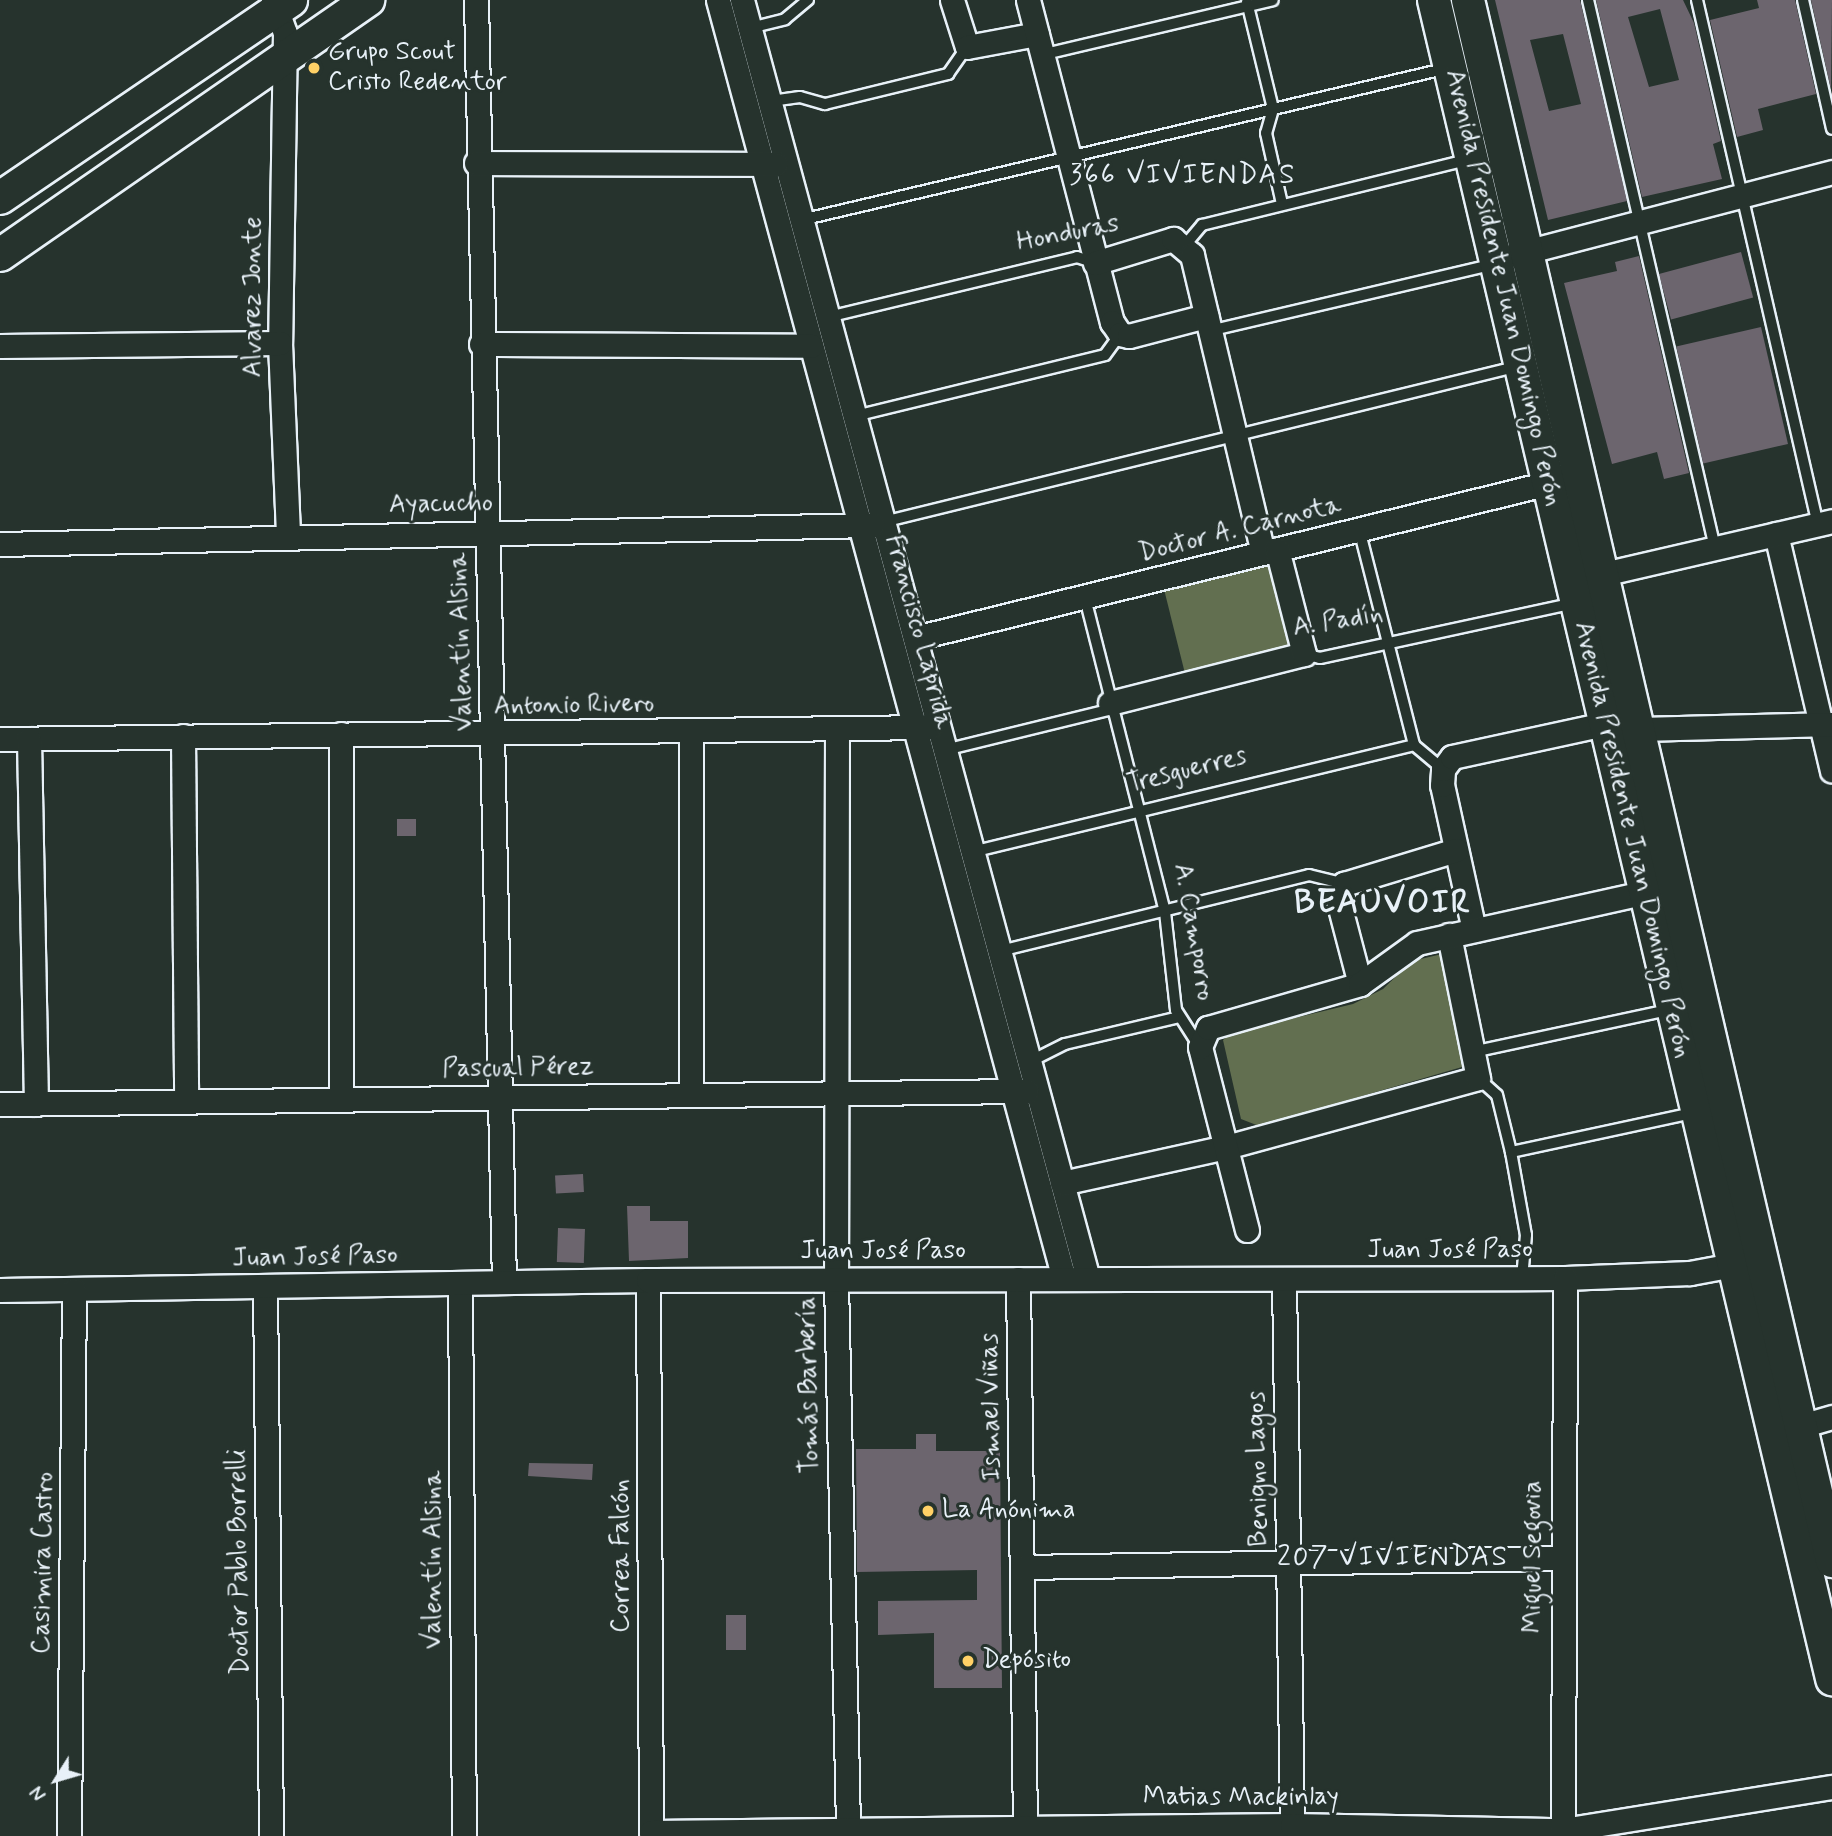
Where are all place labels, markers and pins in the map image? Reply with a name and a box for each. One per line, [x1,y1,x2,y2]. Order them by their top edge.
place label: Grupo Scout Cristo Redentor [328,37,506,98]
marker: Grupo Scout Cristo Redentor [306,60,322,76]
place label: La Anónima [942,1495,1076,1527]
marker: La Anónima [920,1503,936,1519]
place label: Depósito [982,1645,1071,1677]
marker: Depósito [960,1653,976,1669]

